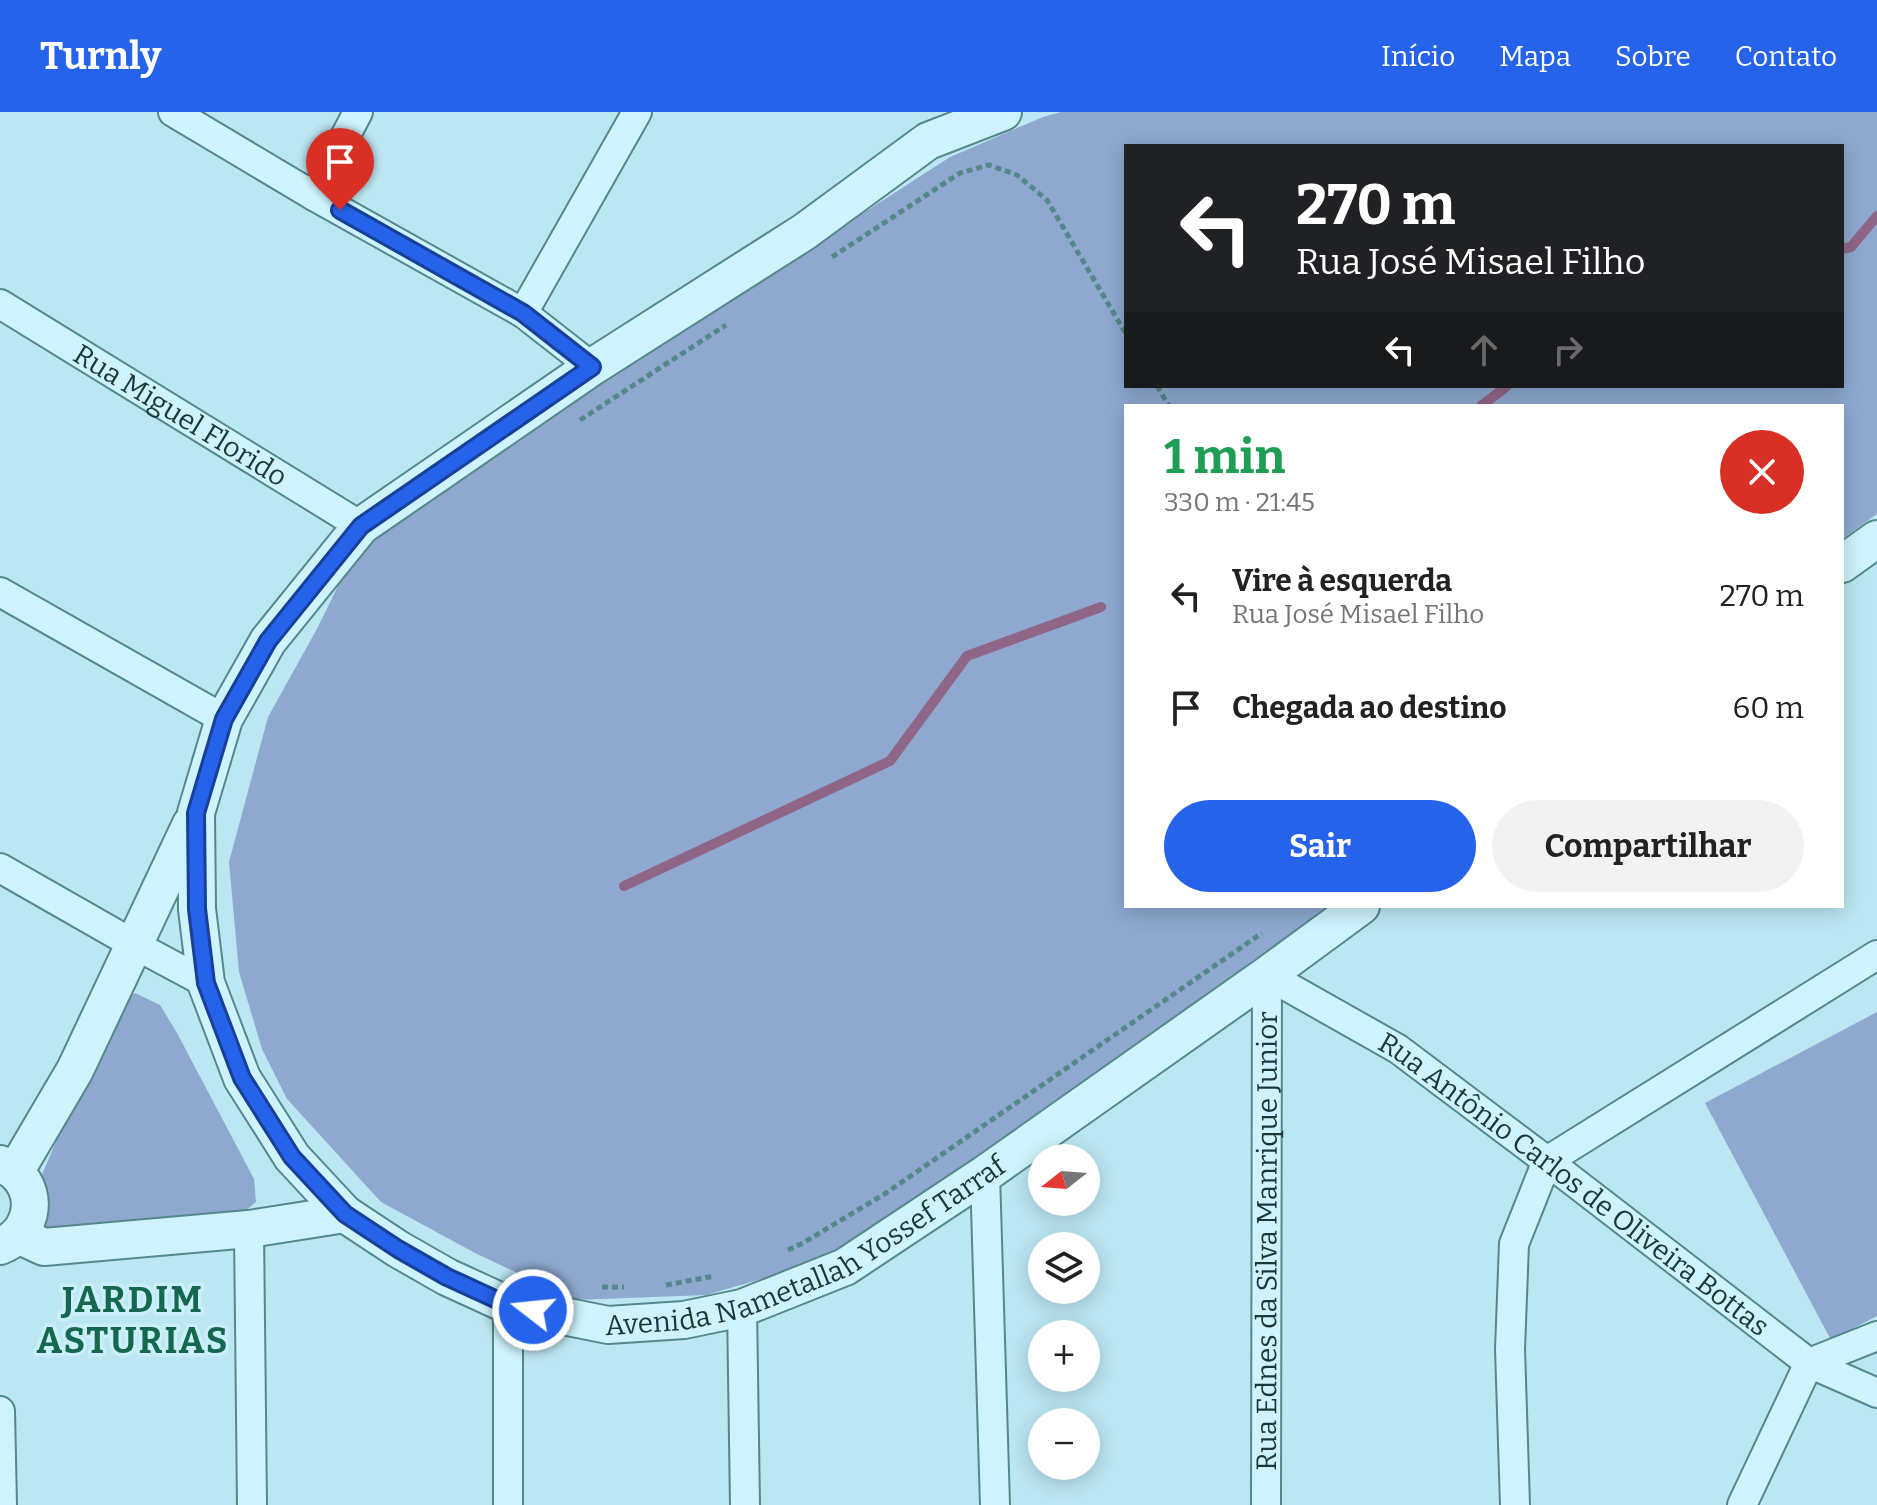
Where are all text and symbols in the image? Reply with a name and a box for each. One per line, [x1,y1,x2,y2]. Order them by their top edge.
text: Turnly [40,33,161,79]
text: Início [1381,40,1455,73]
text: Mapa [1499,40,1571,73]
text: Sobre [1615,40,1691,73]
text: Contato [1735,40,1837,73]
pin [306,128,374,210]
icon: arrive [318,140,362,184]
text: 270 m [1296,172,1456,239]
icon: left [1164,176,1268,280]
text: Rua José Misael Filho [1296,240,1645,284]
icon: left [1378,328,1422,372]
icon: ahead [1462,328,1506,372]
icon: right [1546,328,1590,372]
street label: Rua Miguel Florido [68,337,293,494]
text: 1 min [1164,428,1285,486]
button: close [1720,430,1804,514]
text: 330 m · 21:45 [1164,487,1315,518]
text: Vire à esquerda [1232,563,1452,599]
icon: left [1164,574,1208,618]
text: 270 m [1720,578,1804,614]
text: Rua José Misael Filho [1232,599,1484,630]
icon: arrive [1164,686,1208,730]
text: Chegada ao destino [1232,690,1507,726]
text: 60 m [1733,690,1804,726]
button: Sair [1164,800,1476,892]
button: Compartilhar [1492,800,1804,892]
street label: Rua Ednes da Silva Manrique Junior [1250,1011,1284,1471]
street label: Rua Antônio Carlos de Oliveira Bottas [1373,1026,1775,1343]
north arrow [1028,1144,1100,1216]
map controls [1028,1144,1100,1480]
street label: Avenida Nametallah Yossef Tarraf [604,1148,1013,1342]
button: layers [1028,1232,1100,1304]
position arrow [491,1268,575,1352]
district label: JARDIM ASTURIAS [37,1278,229,1363]
button: + [1028,1320,1100,1392]
button: − [1028,1408,1100,1480]

